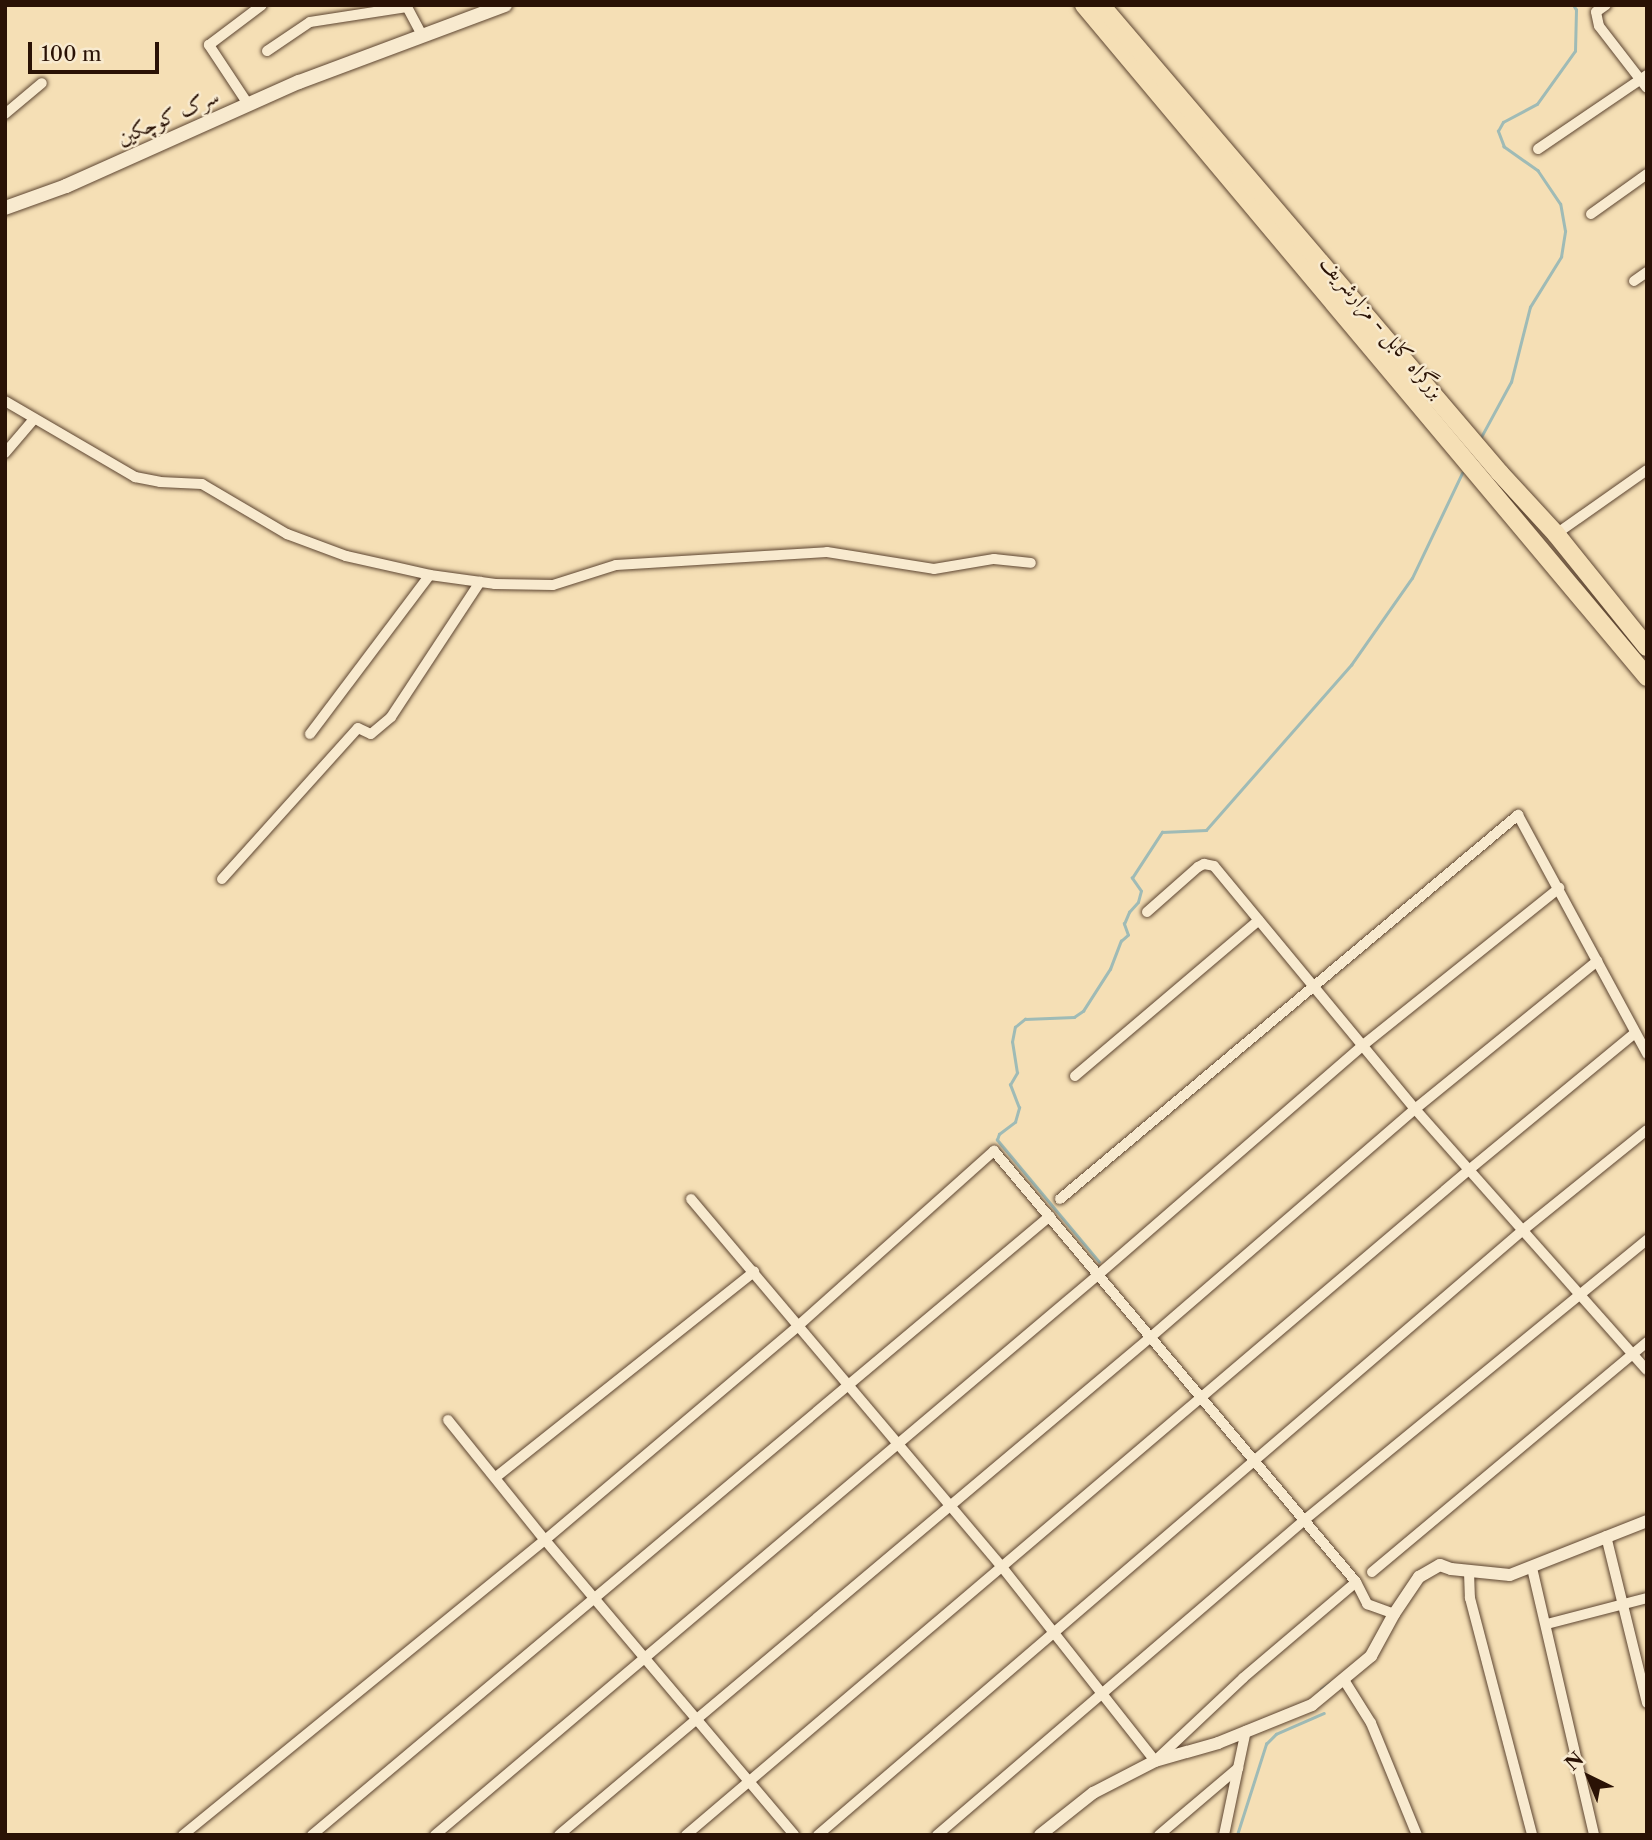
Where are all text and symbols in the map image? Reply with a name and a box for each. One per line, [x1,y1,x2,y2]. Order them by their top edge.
scale bar [32,28,163,72]
text: 100 m [41,41,102,66]
street label: سرک کوچکین [113,83,223,151]
street label: بزرگراه کابل - مزارشریف [1315,250,1449,404]
north arrow [1554,1742,1624,1812]
text: N [1560,1747,1588,1775]

